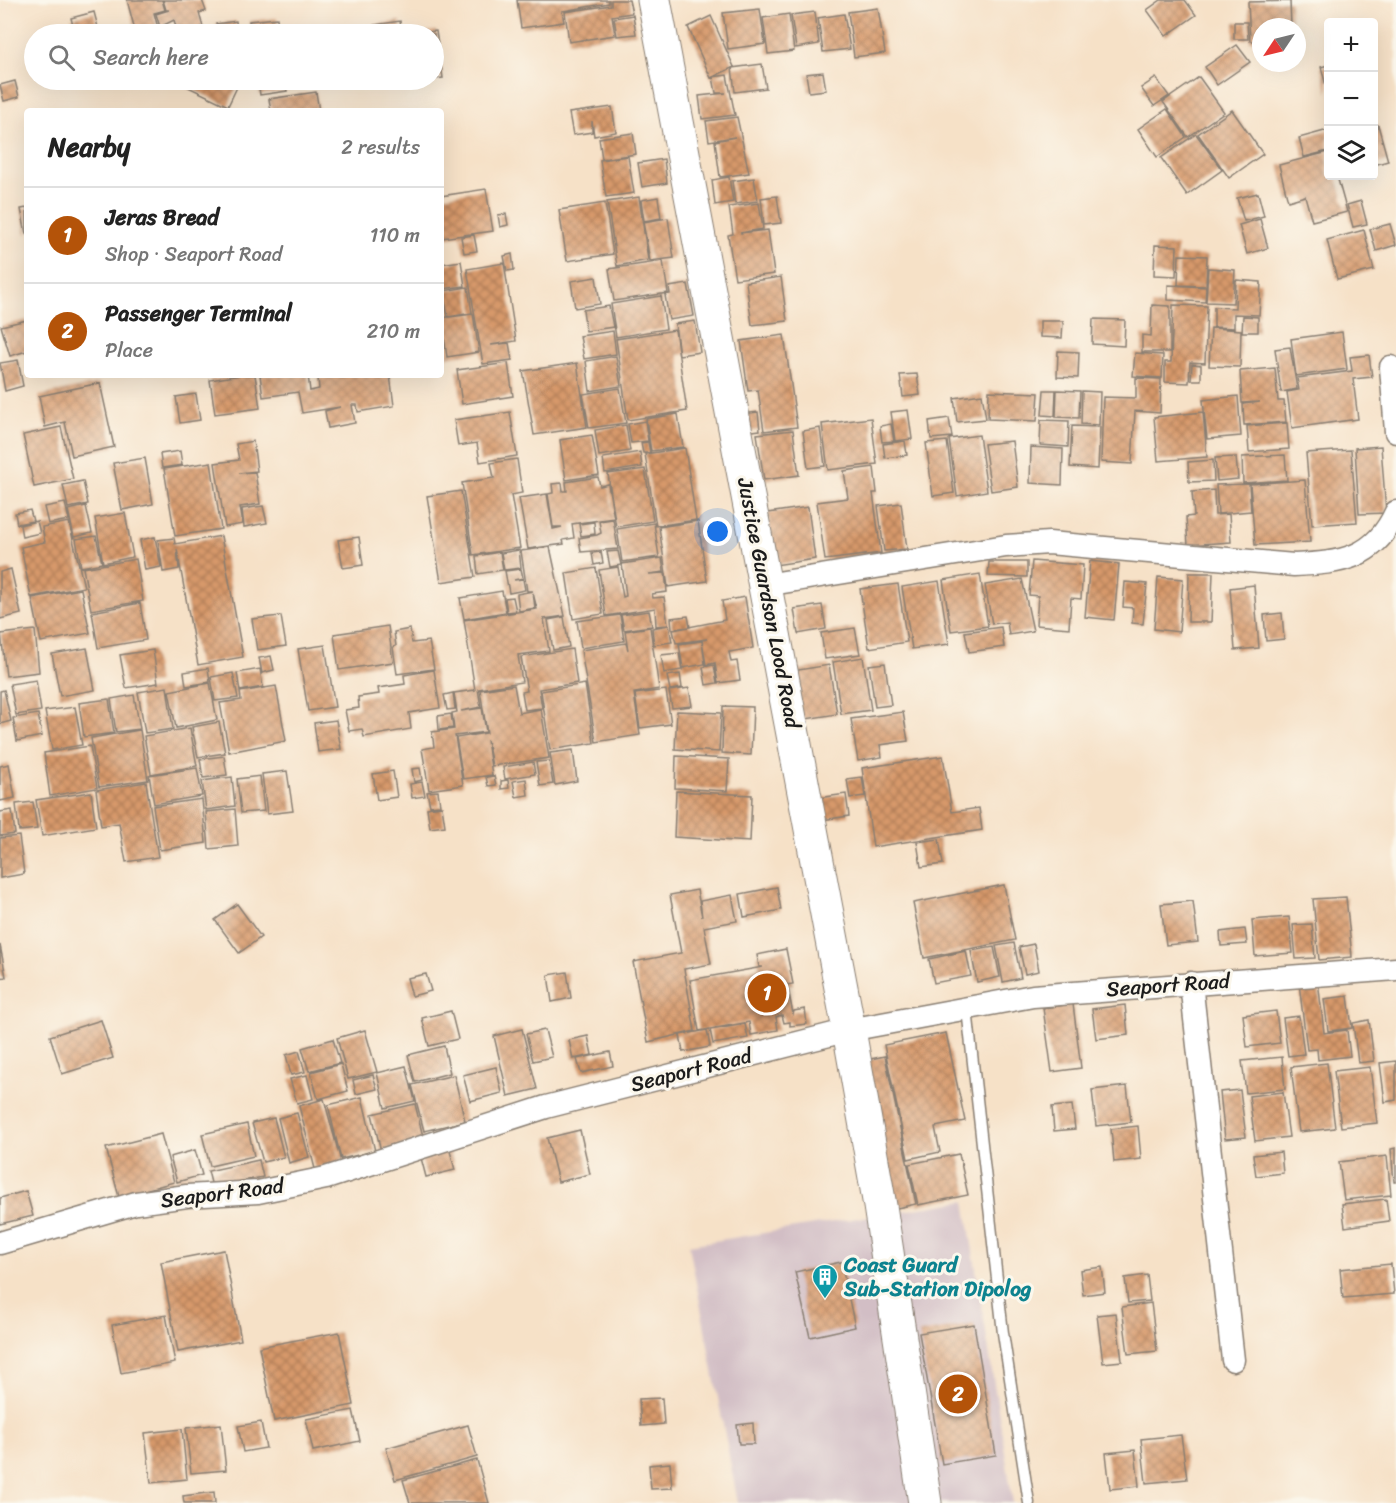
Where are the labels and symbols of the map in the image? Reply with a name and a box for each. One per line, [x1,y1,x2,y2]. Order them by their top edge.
north arrow [1252,18,1306,72]
street label: Justice Guardson Lood Road [726,473,812,733]
your location [703,517,732,546]
street label: Seaport Road [1105,962,1233,1008]
pin: 1 [748,970,786,1016]
street label: Seaport Road [626,1036,757,1103]
street label: Seaport Road [158,1166,288,1219]
place label: Coast Guard Sub-Station Dipolog [843,1246,1032,1308]
building icon: Coast Guard Sub-Station Dipolog [810,1262,840,1300]
pin: 2 [938,1372,978,1416]

